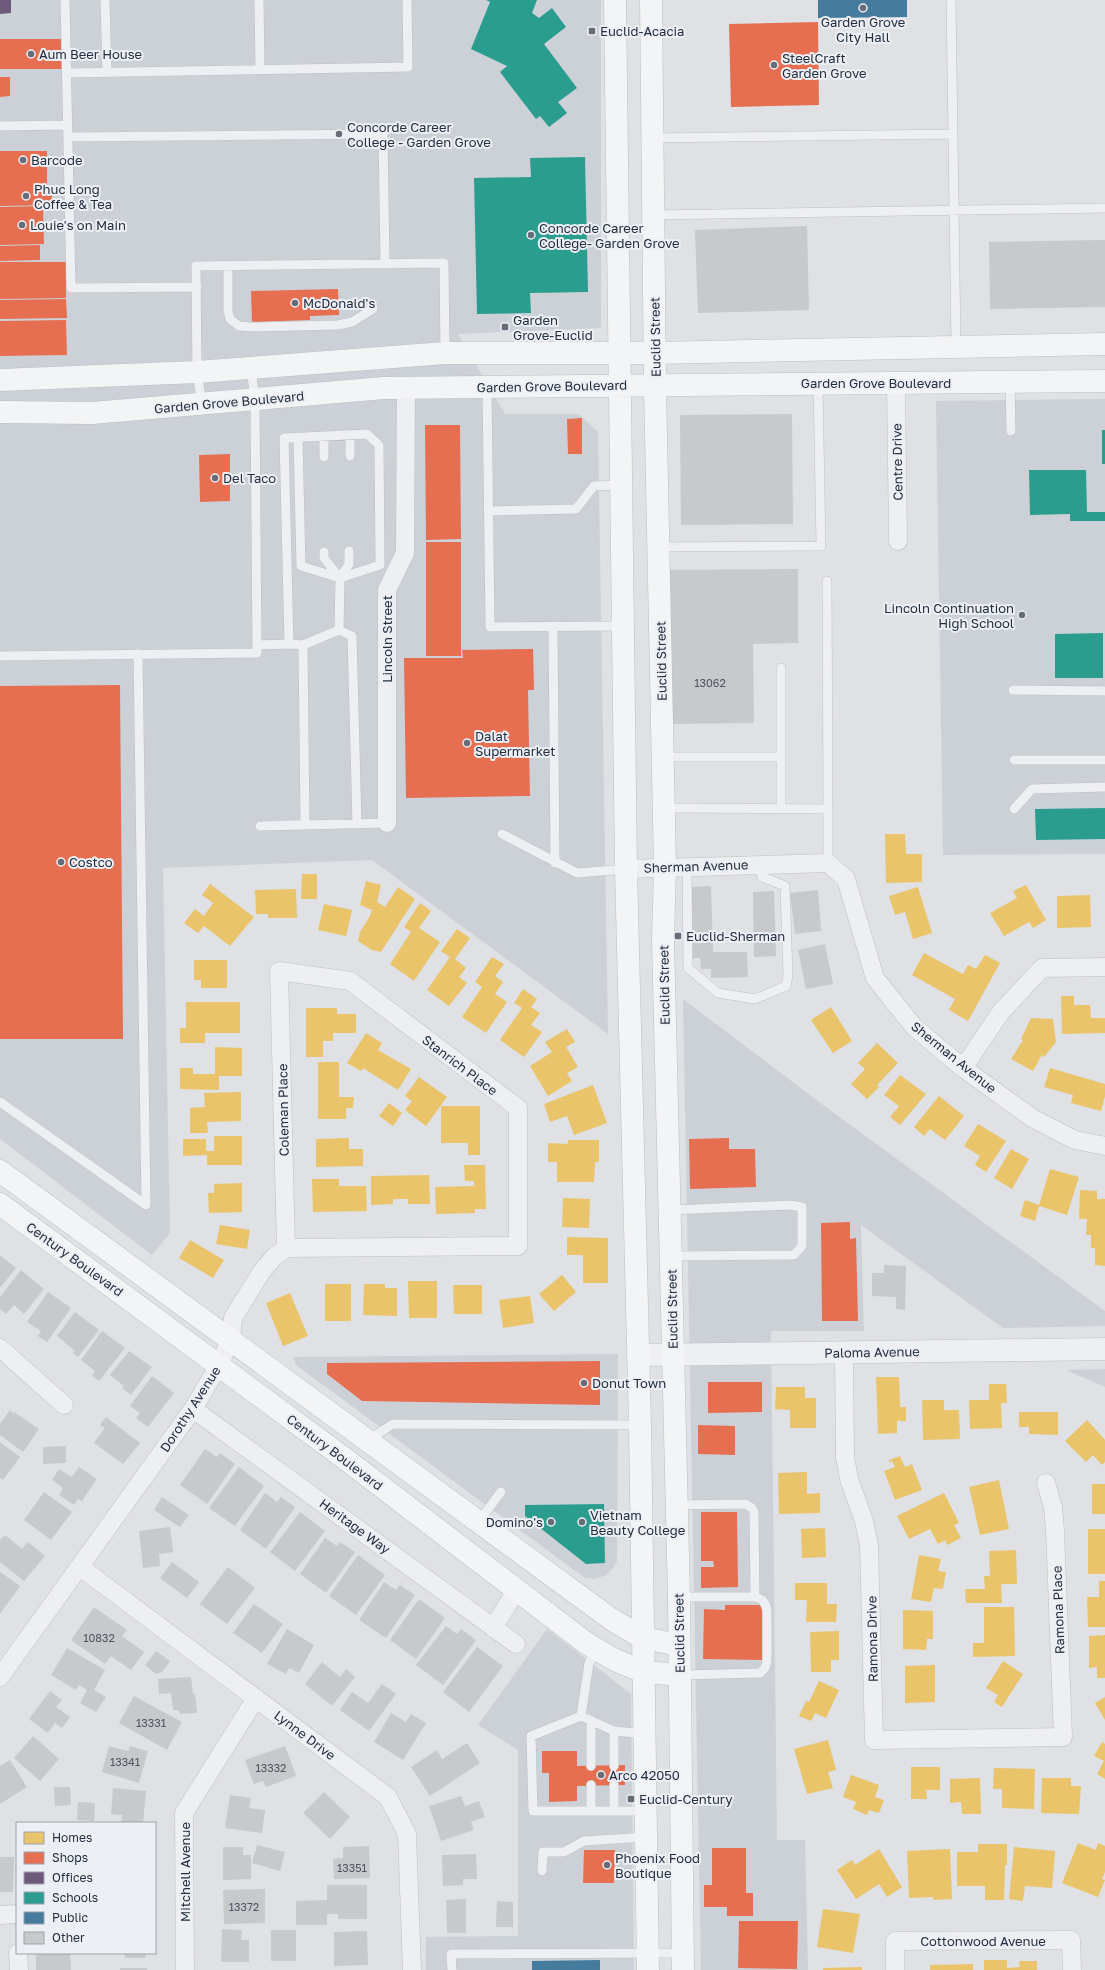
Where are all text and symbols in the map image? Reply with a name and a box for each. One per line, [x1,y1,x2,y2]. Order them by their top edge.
marker: Garden Grove City Hall [858,3,868,13]
place label: Garden Grove City Hall [821,14,905,45]
place label: Euclid-Acacia [600,23,684,39]
marker: Euclid-Acacia [587,26,597,36]
place label: Aum Beer House [39,46,142,62]
marker: Aum Beer House [26,49,36,59]
place label: SteelCraft Garden Grove [782,50,866,81]
marker: SteelCraft Garden Grove [769,60,779,70]
place label: Concorde Career College - Garden Grove [347,119,491,150]
marker: Concorde Career College - Garden Grove [334,129,344,139]
place label: Barcode [31,152,82,168]
marker: Barcode [18,155,28,165]
place label: Phuc Long Coffee & Tea [34,181,112,212]
marker: Phuc Long Coffee & Tea [21,191,31,201]
place label: Louie's on Main [30,217,126,233]
marker: Louie's on Main [17,220,27,230]
place label: Concorde Career College- Garden Grove [539,220,680,251]
marker: Concorde Career College- Garden Grove [526,230,536,240]
place label: McDonald's [303,295,375,311]
street label: Euclid Street [646,297,664,377]
marker: McDonald's [290,298,300,308]
place label: Garden Grove-Euclid [513,312,593,343]
marker: Garden Grove-Euclid [500,322,510,332]
street label: Garden Grove Boulevard [801,375,951,391]
street label: Garden Grove Boulevard [477,377,627,395]
street label: Garden Grove Boulevard [153,387,305,417]
street label: Centre Drive [888,423,906,501]
place label: Del Taco [223,470,276,486]
marker: Del Taco [210,473,220,483]
street label: Lincoln Street [379,595,395,683]
place label: Lincoln Continuation High School [884,600,1014,631]
marker: Lincoln Continuation High School [1017,610,1027,620]
street label: Euclid Street [652,621,670,701]
house number: 13062 [694,676,726,689]
place label: Dalat Supermarket [475,728,556,759]
marker: Dalat Supermarket [462,738,472,748]
place label: Costco [69,854,113,870]
street label: Sherman Avenue [643,856,749,876]
marker: Costco [56,857,66,867]
place label: Euclid-Sherman [686,928,785,944]
marker: Euclid-Sherman [673,931,683,941]
street label: Euclid Street [655,945,673,1025]
street label: Sherman Avenue [908,1018,1000,1096]
street label: Stanrich Place [419,1031,501,1099]
street label: Coleman Place [274,1063,292,1157]
street label: Century Boulevard [23,1218,127,1300]
street label: Euclid Street [663,1269,681,1349]
street label: Paloma Avenue [824,1343,920,1361]
street label: Dorothy Avenue [156,1363,224,1455]
place label: Donut Town [592,1375,666,1391]
marker: Donut Town [579,1378,589,1388]
street label: Century Boulevard [284,1411,386,1493]
street label: Heritage Way [316,1495,394,1557]
place label: Vietnam Beauty College [590,1507,685,1538]
place label: Domino's [486,1514,543,1530]
marker: Domino's [546,1517,556,1527]
marker: Vietnam Beauty College [577,1517,587,1527]
street label: Ramona Place [1048,1565,1068,1655]
street label: Euclid Street [670,1593,688,1673]
street label: Ramona Drive [863,1596,881,1682]
house number: 10832 [83,1631,115,1644]
street label: Lynne Drive [271,1707,339,1763]
house number: 13331 [136,1716,166,1729]
house number: 13341 [110,1755,140,1768]
house number: 13332 [255,1761,287,1774]
place label: Arco 42050 [609,1767,680,1783]
marker: Arco 42050 [596,1770,606,1780]
place label: Euclid-Century [639,1791,733,1807]
marker: Euclid-Century [626,1794,636,1804]
legend [16,1822,156,1954]
street label: Mitchell Avenue [177,1822,193,1922]
text: Homes [52,1830,92,1845]
text: Shops [52,1850,88,1865]
place label: Phoenix Food Boutique [615,1850,700,1881]
marker: Phoenix Food Boutique [602,1860,612,1870]
house number: 13351 [337,1861,367,1874]
text: Offices [52,1870,93,1885]
text: Schools [52,1890,98,1905]
house number: 13372 [229,1900,259,1913]
text: Public [52,1910,89,1925]
text: Other [52,1930,85,1945]
street label: Cottonwood Avenue [920,1933,1046,1949]

